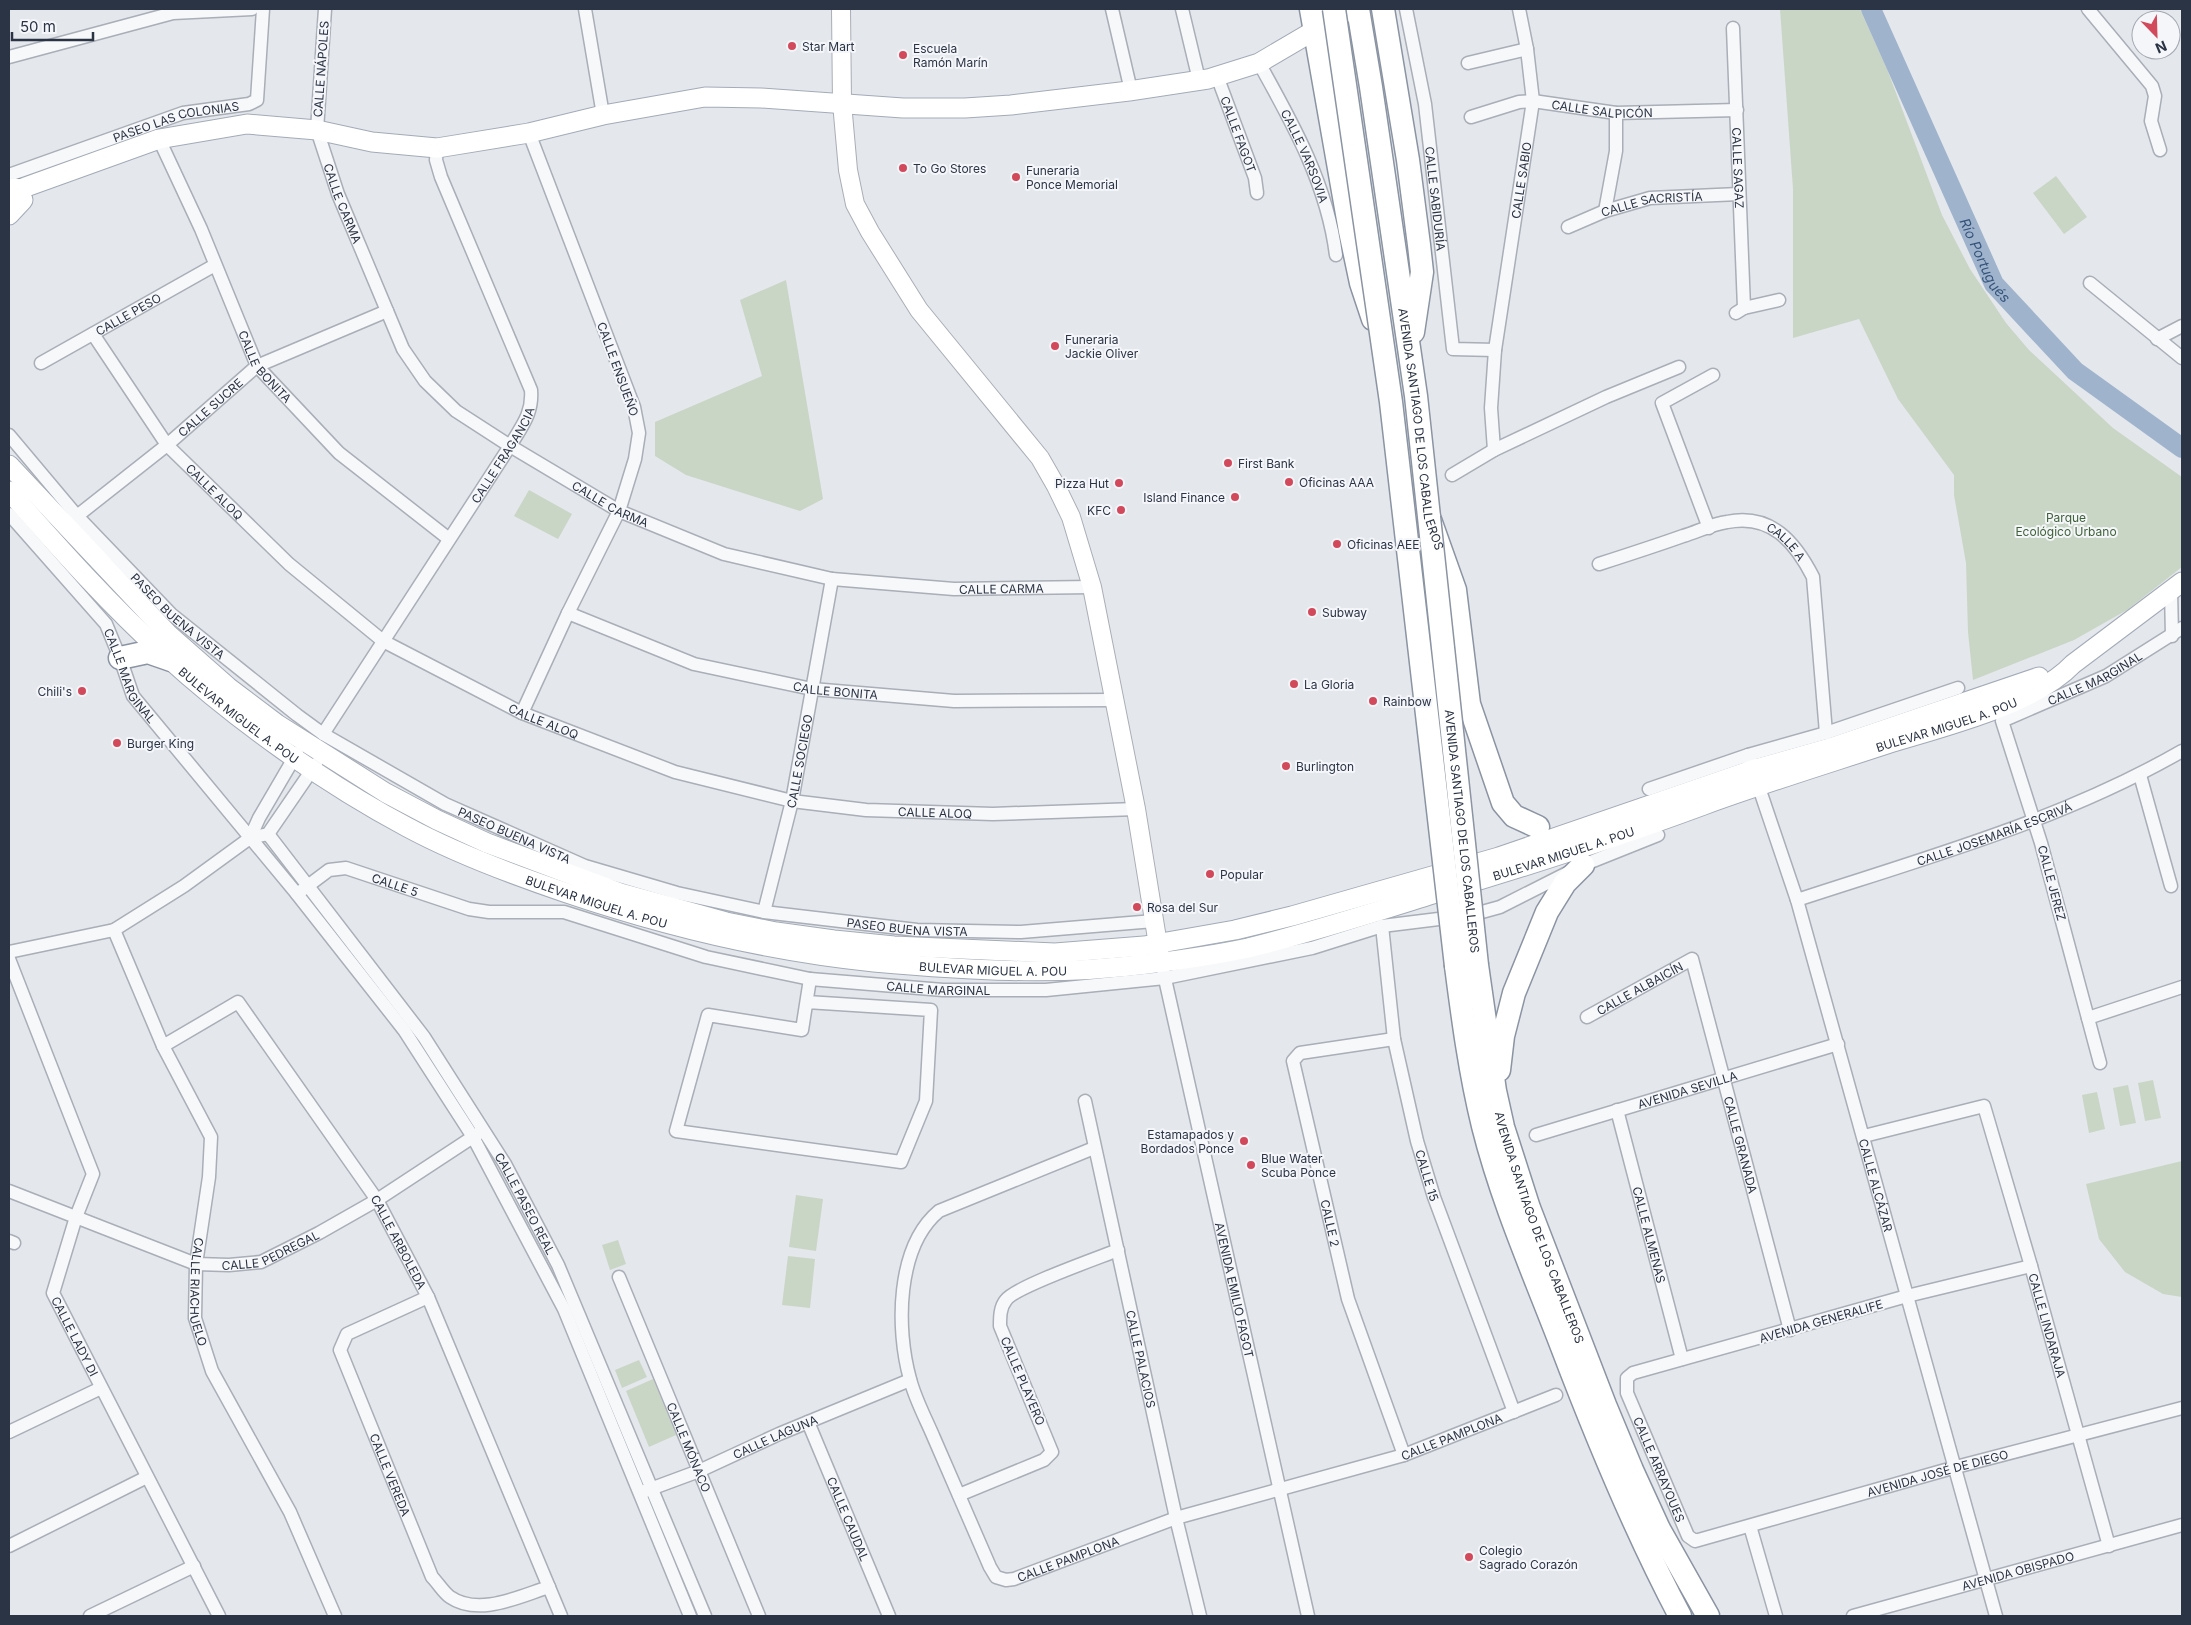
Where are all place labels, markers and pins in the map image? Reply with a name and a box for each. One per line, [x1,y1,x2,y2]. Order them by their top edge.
place label: Star Mart [802,39,855,54]
marker: Star Mart [786,40,798,52]
place label: Escuela Ramón Marín [913,41,988,70]
marker: Escuela Ramón Marín [897,49,909,61]
place label: To Go Stores [913,161,986,176]
marker: To Go Stores [897,162,909,174]
place label: Funeraria Ponce Memorial [1026,163,1118,192]
marker: Funeraria Ponce Memorial [1010,171,1022,183]
place label: Funeraria Jackie Oliver [1065,332,1139,361]
marker: Funeraria Jackie Oliver [1049,340,1061,352]
place label: First Bank [1238,456,1295,471]
marker: First Bank [1222,457,1234,469]
place label: Oficinas AAA [1299,475,1374,490]
place label: Pizza Hut [1055,476,1109,491]
marker: Oficinas AAA [1283,476,1295,488]
marker: Pizza Hut [1113,477,1125,489]
place label: Island Finance [1143,490,1225,505]
marker: Island Finance [1229,491,1241,503]
place label: KFC [1087,503,1111,518]
marker: KFC [1115,504,1127,516]
place label: Oficinas AEE [1347,537,1420,552]
marker: Oficinas AEE [1331,538,1343,550]
place label: Subway [1322,605,1367,620]
marker: Subway [1306,606,1318,618]
place label: La Gloria [1304,677,1354,692]
marker: La Gloria [1288,678,1300,690]
place label: Chili's [37,684,72,699]
marker: Chili's [76,685,88,697]
place label: Rainbow [1383,694,1432,709]
marker: Rainbow [1367,695,1379,707]
place label: Burger King [127,736,194,751]
marker: Burger King [111,737,123,749]
place label: Burlington [1296,759,1354,774]
marker: Burlington [1280,760,1292,772]
place label: Popular [1220,867,1264,882]
marker: Popular [1204,868,1216,880]
place label: Rosa del Sur [1147,900,1219,915]
marker: Rosa del Sur [1131,901,1143,913]
place label: Estamapados y Bordados Ponce [1141,1127,1234,1156]
marker: Estamapados y Bordados Ponce [1238,1135,1250,1147]
place label: Blue Water Scuba Ponce [1261,1151,1336,1180]
marker: Blue Water Scuba Ponce [1245,1159,1257,1171]
place label: Colegio Sagrado Corazón [1479,1543,1578,1572]
marker: Colegio Sagrado Corazón [1463,1551,1475,1563]

